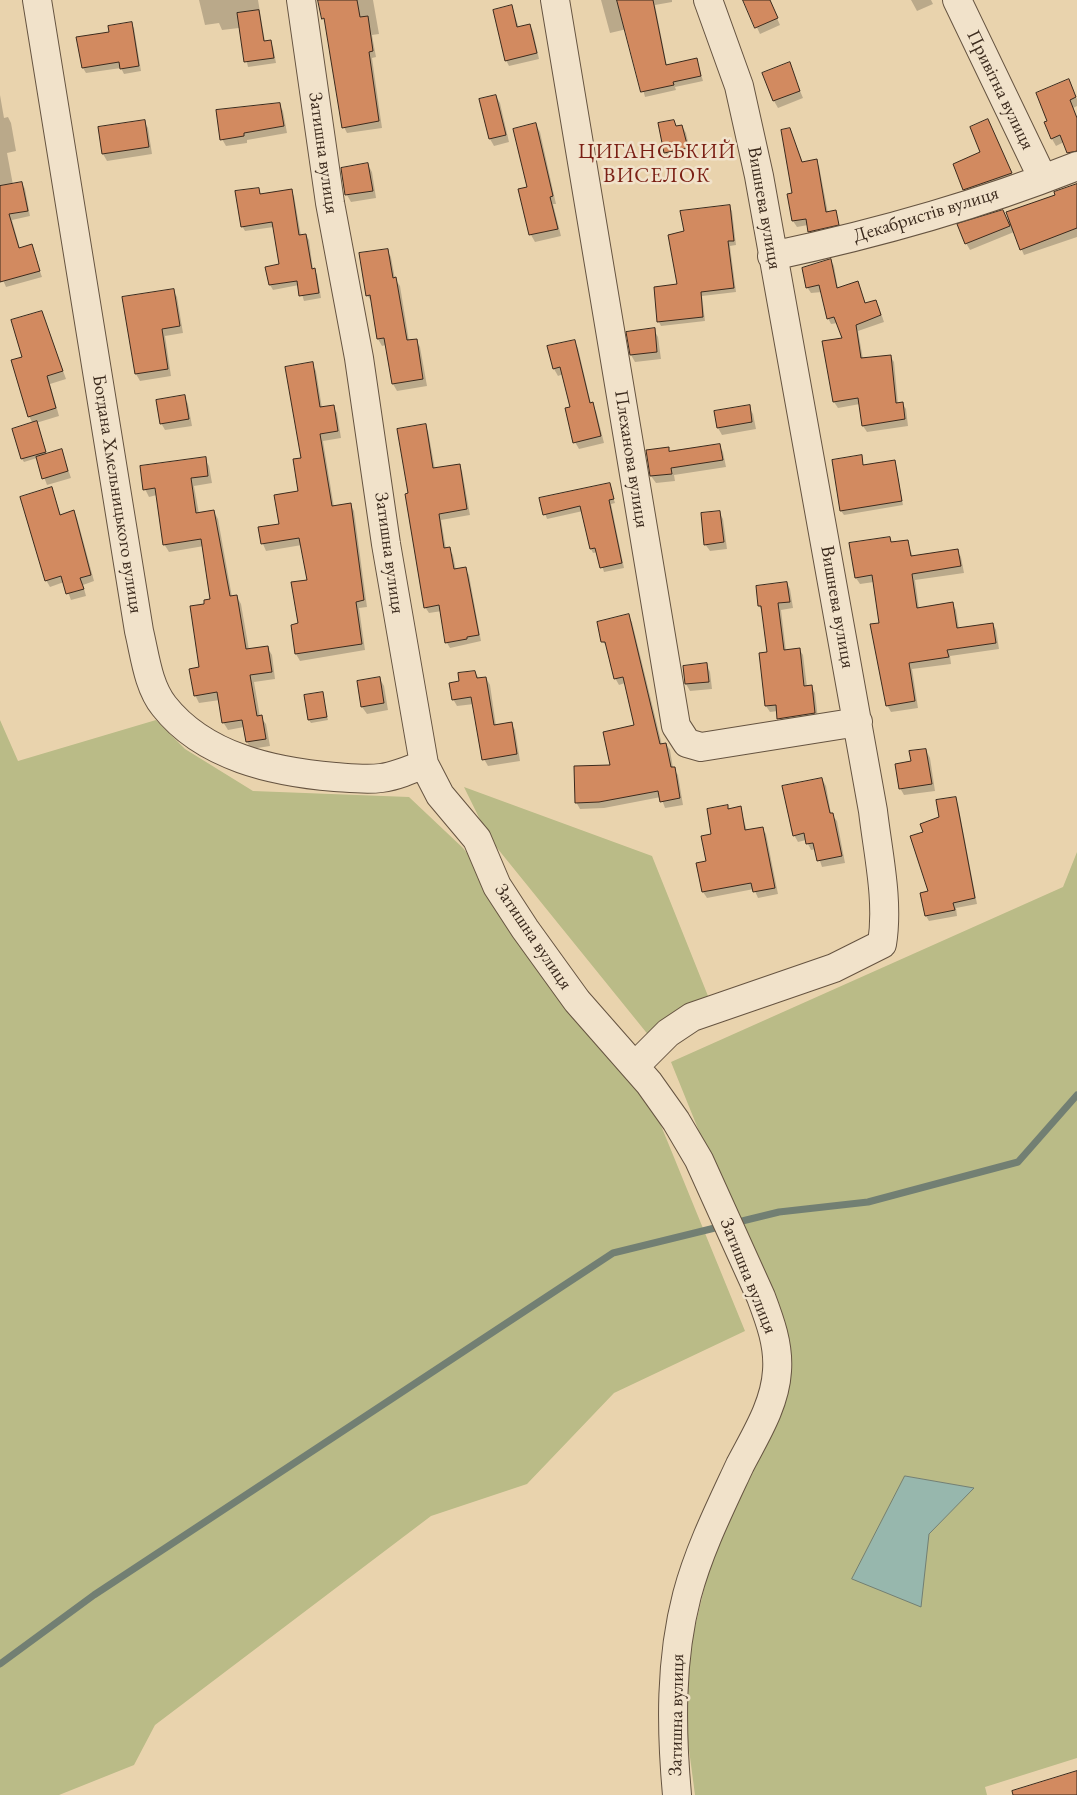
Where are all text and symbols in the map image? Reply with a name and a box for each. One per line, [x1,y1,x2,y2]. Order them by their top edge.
street label: Привітна вулиця [961,26,1039,154]
street label: Затишна вулиця [303,91,343,215]
district label: ЦИГАНСЬКИЙ ВИСЕЛОК [577,139,737,189]
street label: Вишнева вулиця [742,145,786,271]
street label: Декабристів вулиця [851,182,1001,248]
street label: Богдана Хмельницького вулиця [87,373,147,615]
street label: Плеханова вулиця [609,388,653,530]
street label: Затишна вулиця [369,491,409,615]
street label: Вишнева вулиця [815,544,859,670]
street label: Затишна вулиця [489,880,577,994]
street label: Затишна вулиця [714,1215,782,1337]
street label: Затишна вулиця [665,1654,689,1776]

